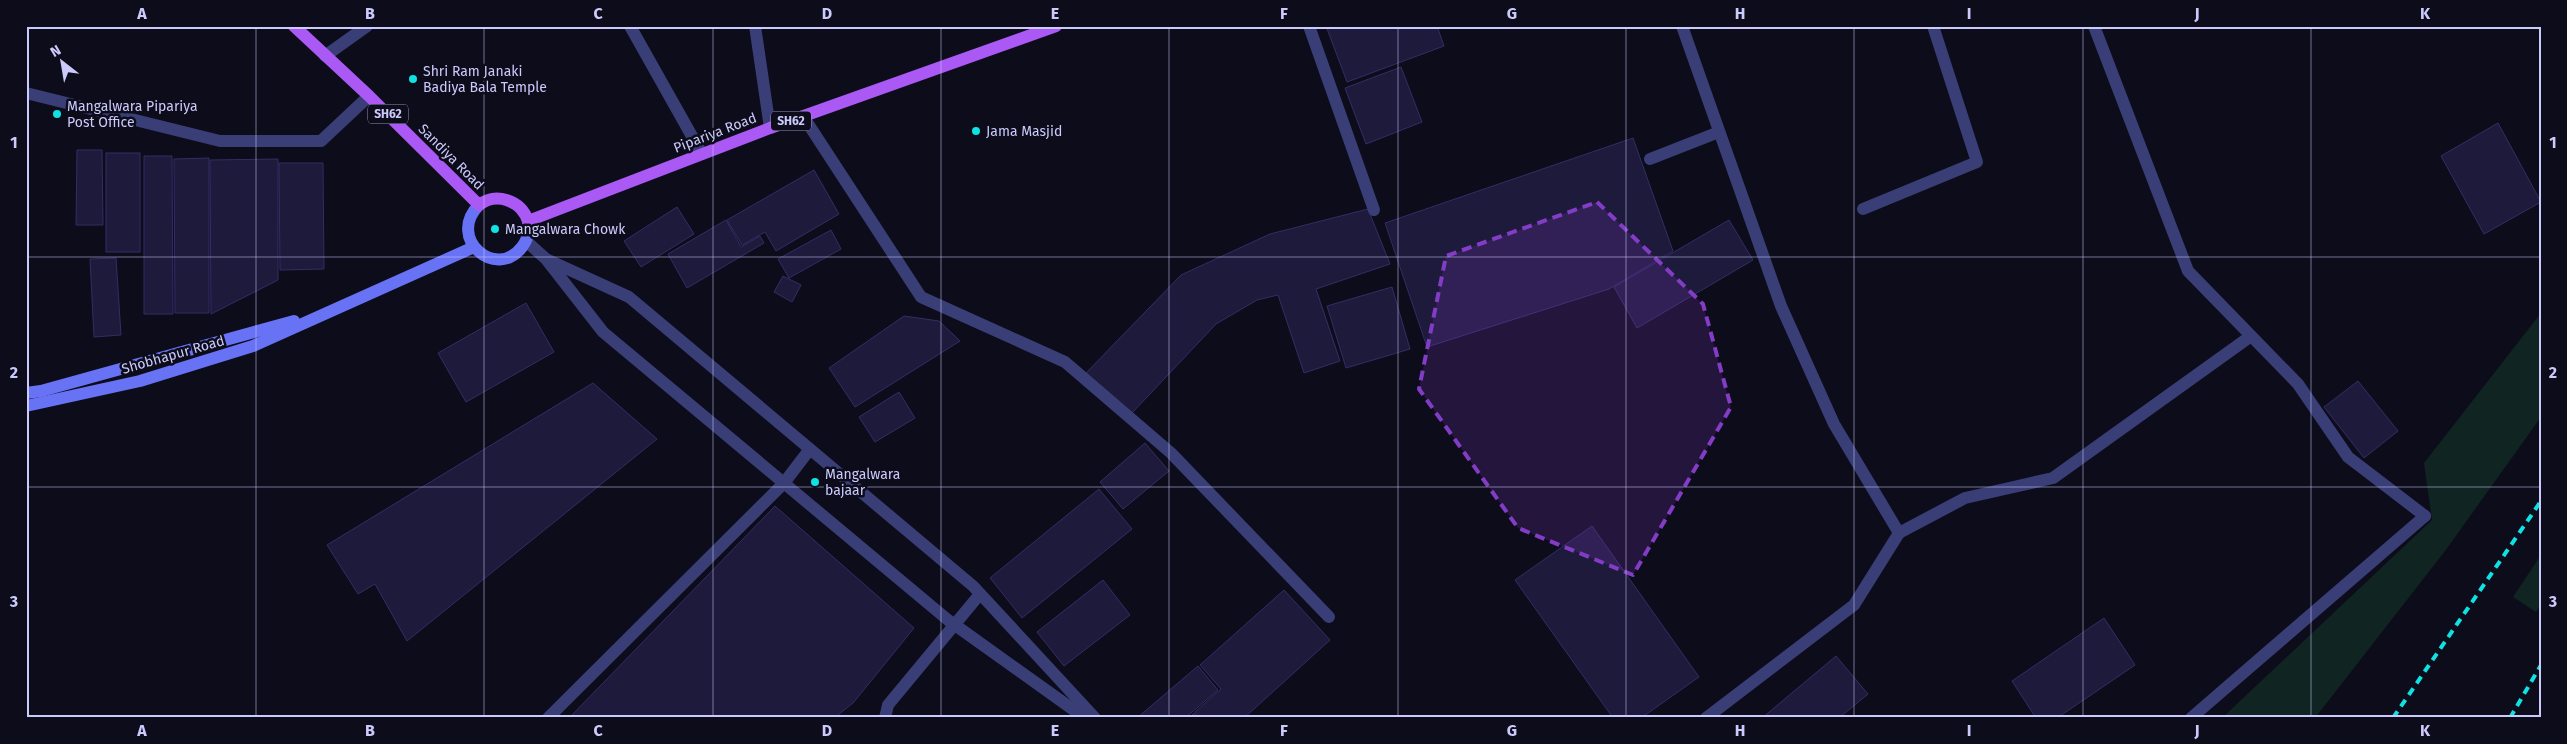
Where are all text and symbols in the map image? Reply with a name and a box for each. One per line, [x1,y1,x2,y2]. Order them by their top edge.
text: A [136,4,147,23]
text: B [365,4,375,23]
text: C [593,4,603,23]
text: D [822,4,832,23]
text: E [1051,4,1059,23]
text: F [1280,4,1288,23]
text: G [1507,4,1517,23]
text: H [1735,4,1745,23]
text: I [1967,4,1971,23]
text: J [2193,4,2200,23]
text: K [2420,4,2431,23]
north arrow [38,38,88,88]
text: N [47,42,64,61]
place label: Shri Ram Janaki Badiya Bala Temple [423,63,547,96]
marker: Shri Ram Janaki Badiya Bala Temple [407,73,419,85]
place label: Mangalwara Pipariya Post Office [67,98,198,131]
road number: SH62 [368,105,408,124]
marker: Mangalwara Pipariya Post Office [51,108,63,120]
street label: Pipariya Road [671,109,759,157]
road number: SH62 [771,112,811,130]
street label: Sandiya Road [415,121,487,193]
place label: Jama Masjid [986,123,1062,140]
marker: Jama Masjid [970,125,982,137]
text: 1 [10,133,18,152]
text: 1 [2549,133,2557,152]
place label: Mangalwara Chowk [505,221,626,238]
marker: Mangalwara Chowk [489,223,501,235]
street label: Shobhapur Road [120,332,226,378]
text: 2 [10,363,18,382]
text: 2 [2549,363,2557,382]
place label: Mangalwara bajaar [825,466,900,499]
marker: Mangalwara bajaar [809,476,821,488]
text: 3 [9,592,18,611]
text: 3 [2548,592,2557,611]
text: A [136,721,147,740]
text: B [365,721,375,740]
text: C [593,721,603,740]
text: D [822,721,832,740]
text: E [1051,721,1059,740]
text: F [1280,721,1288,740]
text: G [1507,721,1517,740]
text: H [1735,721,1745,740]
text: I [1967,721,1971,740]
text: J [2193,721,2200,740]
text: K [2420,721,2431,740]

